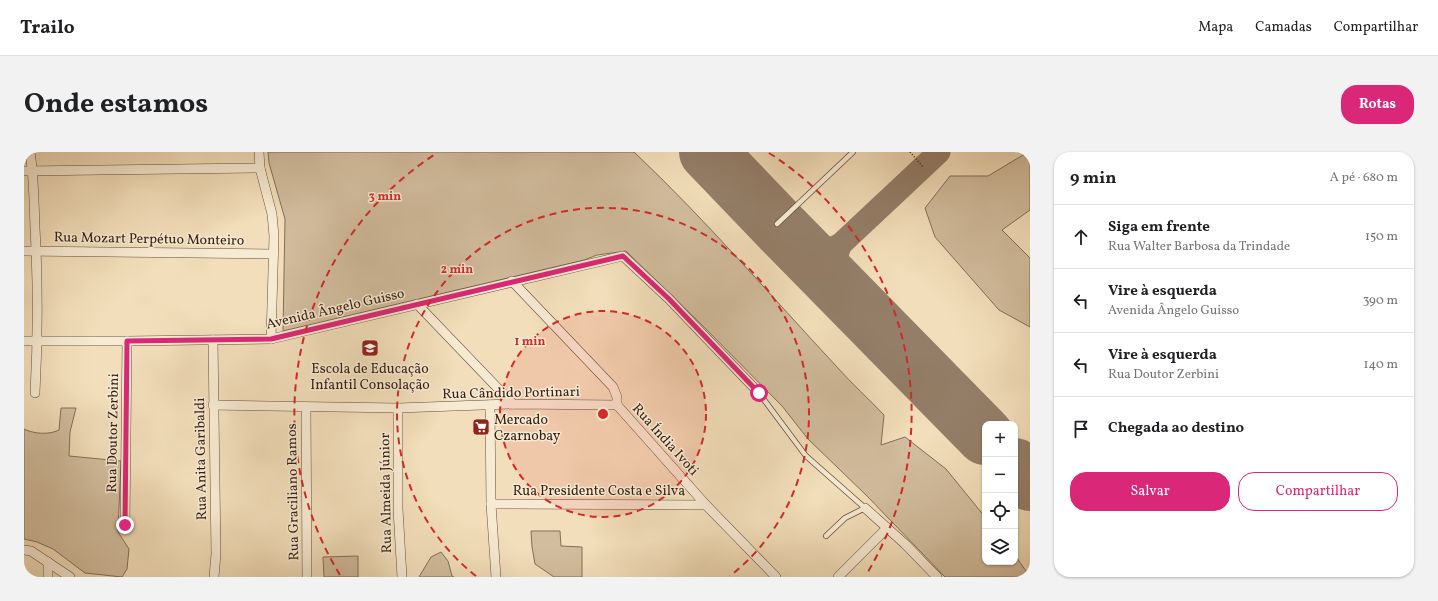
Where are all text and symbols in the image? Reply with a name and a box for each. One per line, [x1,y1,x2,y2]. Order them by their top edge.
text: Trailo [20,15,75,41]
text: Mapa [1198,18,1233,37]
text: Camadas [1255,18,1312,37]
text: Compartilhar [1334,18,1418,37]
text: Onde estamos [24,85,208,124]
button: Rotas [1341,85,1414,124]
text: 9 min [1070,167,1116,190]
text: A pé · 680 m [1330,169,1398,187]
text: 3 min [369,189,401,205]
text: Siga em frente [1108,217,1210,238]
icon: ahead [1070,226,1092,248]
street label: Rua Mozart Perpétuo Monteiro [54,228,244,251]
text: 150 m [1365,228,1398,246]
text: Rua Walter Barbosa da Trindade [1108,238,1290,256]
text: 2 min [441,262,473,278]
text: Vire à esquerda [1108,281,1217,302]
street label: Avenida Ângelo Guisso [264,284,406,335]
icon: left [1070,290,1092,312]
text: 390 m [1363,292,1398,310]
text: Avenida Ângelo Guisso [1108,302,1239,320]
text: 1 min [515,334,546,350]
school or university icon: Escola de Educação Infantil Consolação [360,338,380,358]
text: Vire à esquerda [1108,345,1217,366]
icon: left [1070,354,1092,376]
text: 140 m [1364,356,1398,374]
place label: Escola de Educação Infantil Consolação [310,360,430,395]
text: Rua Doutor Zerbini [1108,366,1219,384]
street label: Rua Doutor Zerbini [103,373,124,493]
street label: Rua Cândido Portinari [442,383,580,404]
route start [750,384,768,402]
street label: Rua Anita Garibaldi [191,398,212,520]
street label: Rua Índia Ivoti [627,400,702,480]
centre of rings [596,407,610,421]
place label: Mercado Czarnobay [494,411,561,446]
supermarket icon: Mercado Czarnobay [471,417,491,437]
icon: arrive [1070,418,1092,440]
text: Chegada ao destino [1108,418,1244,439]
map controls [982,421,1018,565]
button: + [982,421,1018,457]
street label: Rua Graciliano Ramos [283,423,304,561]
street label: Rua Almeida Júnior [376,432,397,553]
button: − [982,457,1018,493]
button: Salvar [1070,472,1230,511]
button: Compartilhar [1238,472,1398,511]
street label: Rua Presidente Costa e Silva [513,482,685,501]
button: locate [982,493,1018,529]
route end [116,516,134,534]
button: layers [982,529,1018,565]

